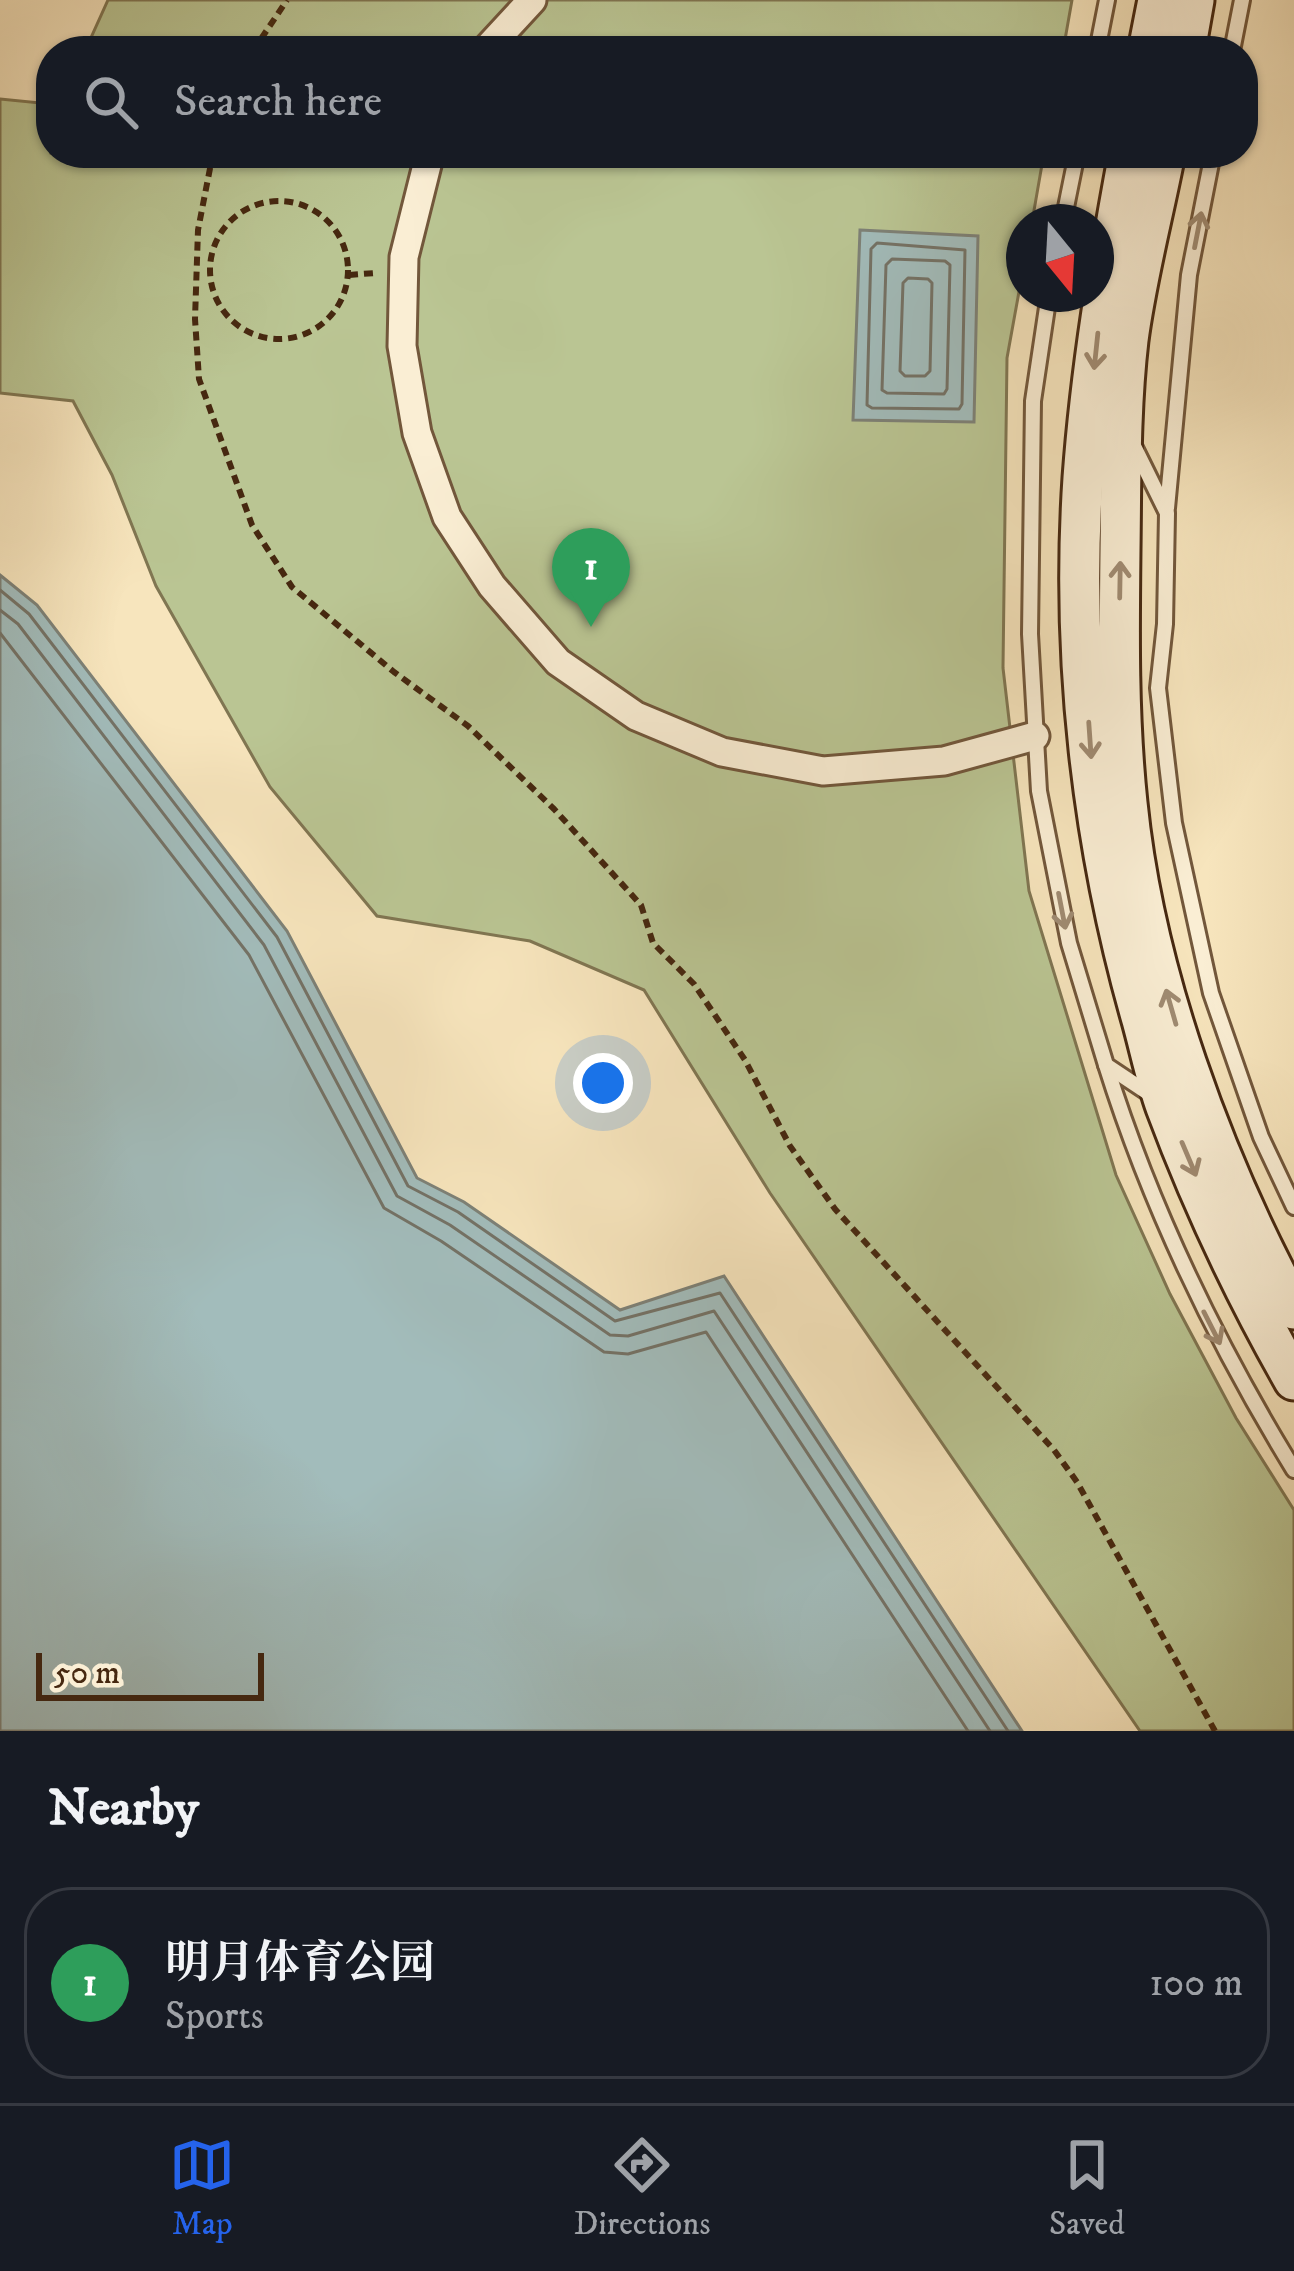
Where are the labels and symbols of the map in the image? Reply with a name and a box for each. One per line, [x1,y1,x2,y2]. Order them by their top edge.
north arrow [1006,204,1114,312]
one-way arrow [1188,211,1210,250]
one-way arrow [1084,331,1107,370]
pin: 1 [552,528,630,627]
one-way arrow [1109,561,1131,600]
one-way arrow [1078,720,1101,759]
one-way arrow [1052,892,1075,930]
one-way arrow [1159,989,1181,1027]
your location [573,1053,633,1113]
one-way arrow [1179,1140,1201,1176]
one-way arrow [1202,1310,1225,1346]
scale bar [36,1647,264,1700]

